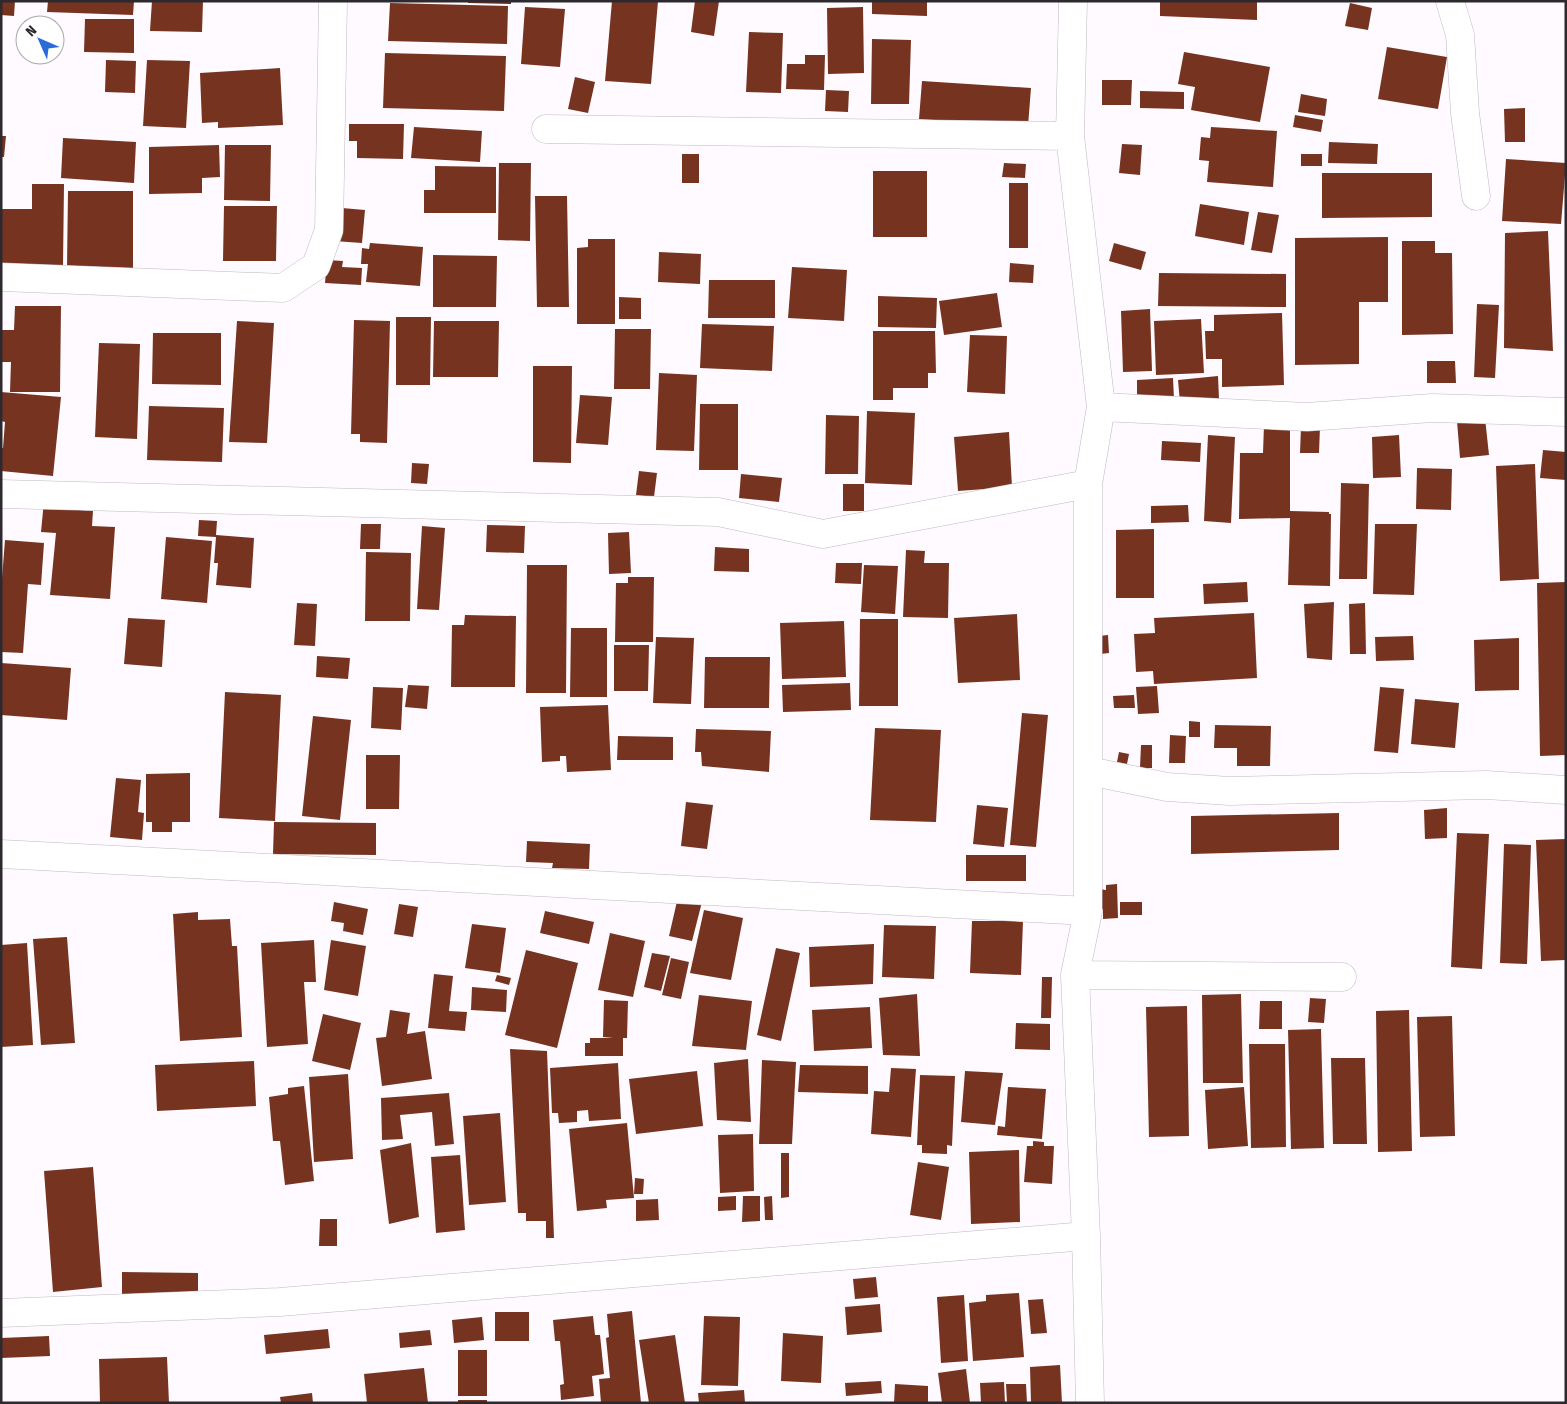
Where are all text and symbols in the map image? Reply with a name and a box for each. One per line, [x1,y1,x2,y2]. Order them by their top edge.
north arrow [15,15,65,65]
text: N [22,22,40,40]

